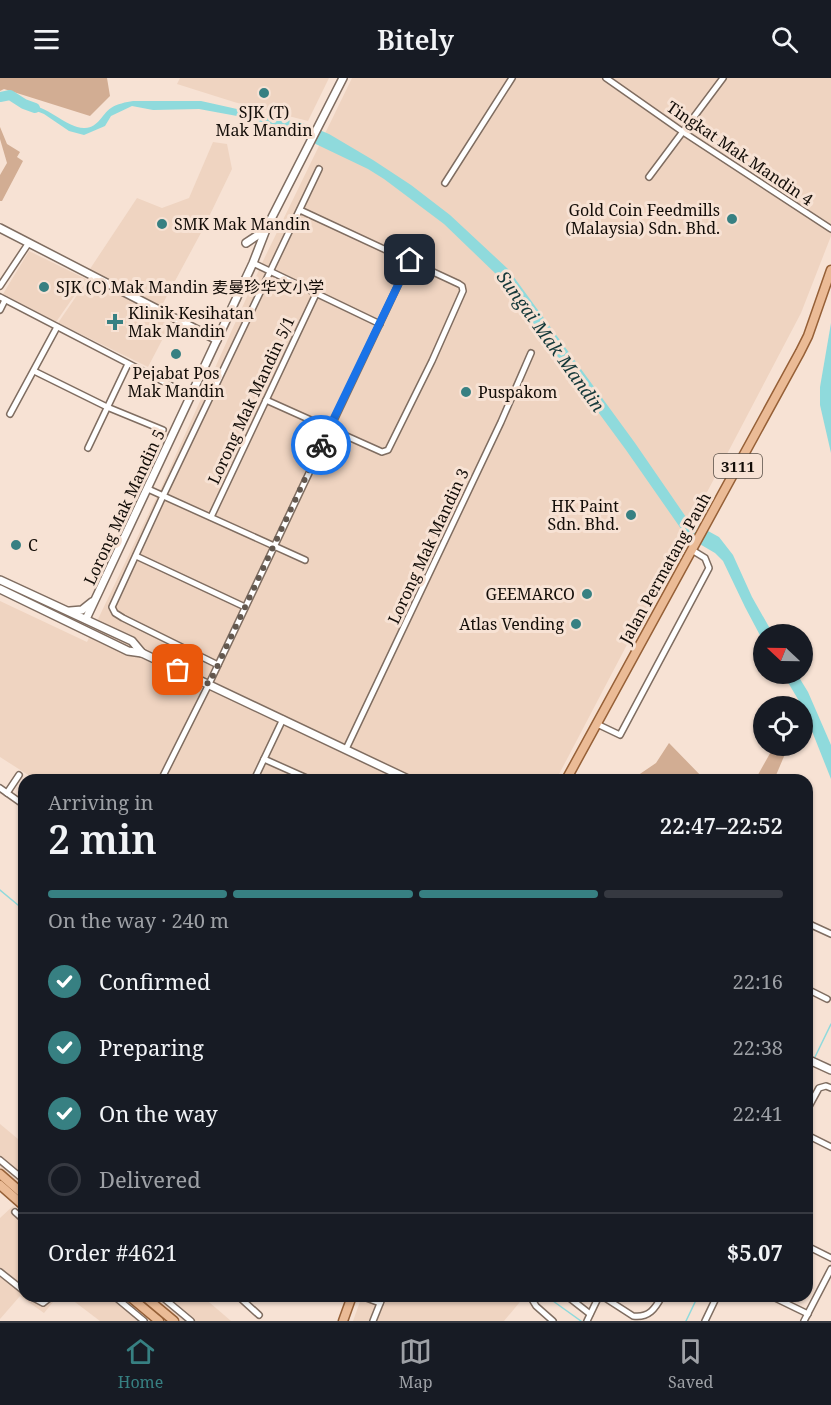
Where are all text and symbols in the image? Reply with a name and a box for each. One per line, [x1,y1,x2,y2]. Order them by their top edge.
text: Bitely [377,21,454,58]
icon: menu [30,23,63,56]
icon: search [768,23,801,56]
marker: SJK (T) Mak Mandin [257,86,271,100]
street label: Tingkat Mak Mandin 4 [662,96,818,210]
place label: SJK (T) Mak Mandin [215,101,313,141]
place label: Gold Coin Feedmills (Malaysia) Sdn. Bhd. [565,199,720,239]
marker: Gold Coin Feedmills (Malaysia) Sdn. Bhd. [725,212,739,226]
place label: SMK Mak Mandin [174,213,310,235]
marker: SMK Mak Mandin [155,217,169,231]
pin [384,234,435,285]
icon: home [393,243,426,276]
water label: Sungai Mak Mandin [492,266,610,417]
place label: SJK (C) Mak Mandin 麦曼珍华文小学 [56,276,324,298]
marker: SJK (C) Mak Mandin 麦曼珍华文小学 [37,280,51,294]
place label: Klinik Kesihatan Mak Mandin [128,302,254,342]
street label: Lorong Mak Mandin 5/1 [202,312,300,488]
marker: Klinik Kesihatan Mak Mandin [106,313,124,331]
marker: Pejabat Pos Mak Mandin [169,347,183,361]
place label: Pejabat Pos Mak Mandin [127,362,225,402]
place label: Puspakom [478,381,557,403]
marker: Puspakom [459,385,473,399]
courier [291,415,351,475]
street label: Lorong Mak Mandin 5 [78,426,170,588]
icon: bike [305,429,338,462]
road number: 3111 [714,454,762,478]
street label: Lorong Mak Mandin 3 [382,465,474,627]
street label: Jalan Permatang Pauh [614,488,716,648]
place label: HK Paint Sdn. Bhd. [548,495,619,535]
marker: HK Paint Sdn. Bhd. [624,508,638,522]
place label: C [28,534,38,556]
marker: C [9,538,23,552]
place label: GEEMARCO [485,583,575,605]
marker: GEEMARCO [580,587,594,601]
place label: Atlas Vending [459,613,564,635]
marker: Atlas Vending [569,617,583,631]
north arrow [753,624,813,684]
map controls [753,624,813,756]
pin [152,644,203,695]
icon: bag [161,653,194,686]
button: locate [753,696,813,756]
text: Arriving in [48,789,153,816]
text: 22:47–22:52 [660,810,783,840]
text: 2 min [48,812,157,865]
text: On the way · 240 m [48,907,229,934]
icon: check [48,965,81,998]
text: Confirmed [99,966,210,996]
text: 22:16 [733,968,783,995]
icon: check [48,1031,81,1064]
text: Preparing [99,1032,204,1062]
text: 22:38 [733,1034,783,1061]
icon: check [48,1097,81,1130]
text: On the way [99,1098,218,1128]
text: 22:41 [733,1100,783,1127]
text: Delivered [99,1164,201,1194]
text: Order #4621 [48,1237,178,1267]
text: $5.07 [727,1237,783,1267]
tab: Home [118,1335,163,1393]
tab: Map [399,1335,433,1393]
tab: Saved [668,1335,713,1393]

